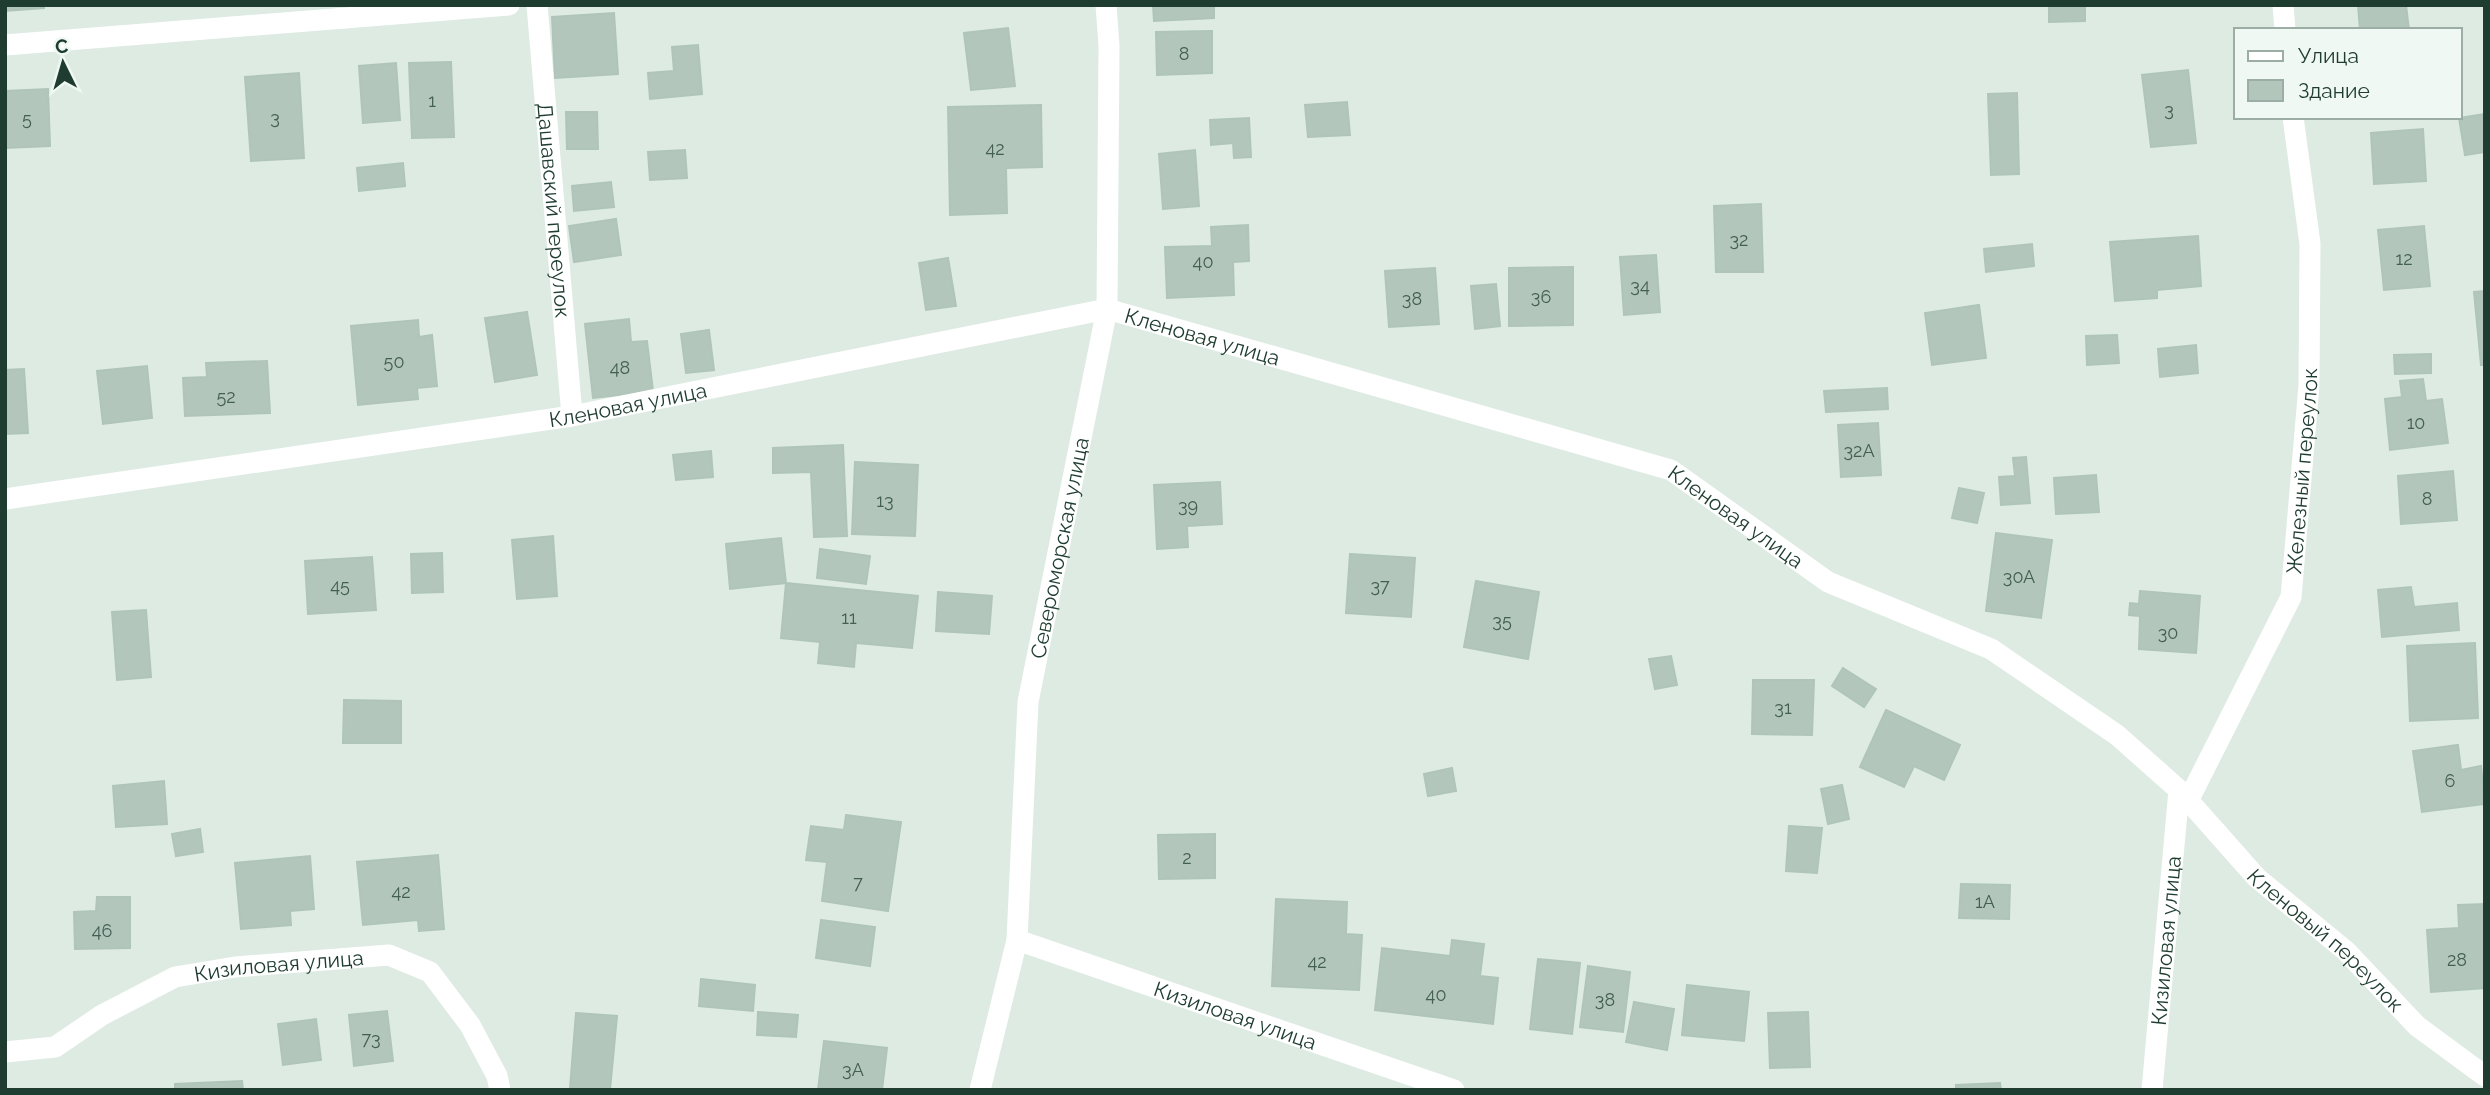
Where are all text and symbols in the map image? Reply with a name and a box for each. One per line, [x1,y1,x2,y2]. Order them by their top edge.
north arrow [28,28,98,98]
legend [2234,28,2462,119]
text: С [54,35,69,58]
house number: 8 [1179,43,1189,64]
text: Улица [2298,43,2359,68]
text: Здание [2298,78,2370,103]
house number: 1 [428,90,436,111]
house number: 3 [2164,99,2174,120]
street label: Дашавский переулок [533,102,576,319]
house number: 3 [270,107,280,128]
house number: 5 [22,108,32,129]
house number: 42 [985,138,1005,159]
house number: 32 [1730,229,1749,250]
house number: 12 [2395,248,2413,269]
house number: 40 [1193,251,1213,272]
house number: 34 [1630,275,1650,296]
house number: 36 [1531,286,1551,307]
house number: 38 [1402,288,1422,309]
street label: Кленовая улица [1122,302,1283,370]
house number: 50 [384,351,404,372]
house number: 48 [610,357,630,378]
street label: Железный переулок [2281,368,2322,575]
street label: Кленовая улица [547,377,709,432]
house number: 52 [216,386,236,407]
house number: 10 [2407,412,2425,433]
street label: Североморская улица [1025,435,1093,661]
house number: 32А [1843,440,1875,461]
street label: Кленовая улица [1664,460,1808,573]
house number: 8 [2422,488,2432,509]
house number: 13 [876,490,894,511]
house number: 39 [1178,495,1198,516]
house number: 30А [2003,566,2035,587]
house number: 45 [330,575,350,596]
house number: 37 [1370,575,1390,596]
house number: 11 [841,607,857,628]
house number: 35 [1492,610,1512,631]
house number: 30 [2158,622,2178,643]
house number: 31 [1774,697,1792,718]
house number: 6 [2445,770,2456,791]
house number: 2 [1182,847,1192,868]
street label: Кизиловая улица [2145,855,2186,1027]
street label: Кленовый переулок [2242,864,2409,1017]
house number: 7 [853,872,863,893]
house number: 42 [391,881,411,902]
house number: 1А [1975,891,1995,912]
house number: 46 [92,920,112,941]
street label: Кизиловая улица [192,945,364,986]
house number: 28 [2447,949,2467,970]
house number: 42 [1307,951,1327,972]
street label: Кизиловая улица [1151,976,1320,1054]
house number: 40 [1426,984,1446,1005]
house number: 38 [1595,989,1615,1010]
house number: 73 [361,1028,381,1049]
house number: 3А [842,1059,864,1080]

